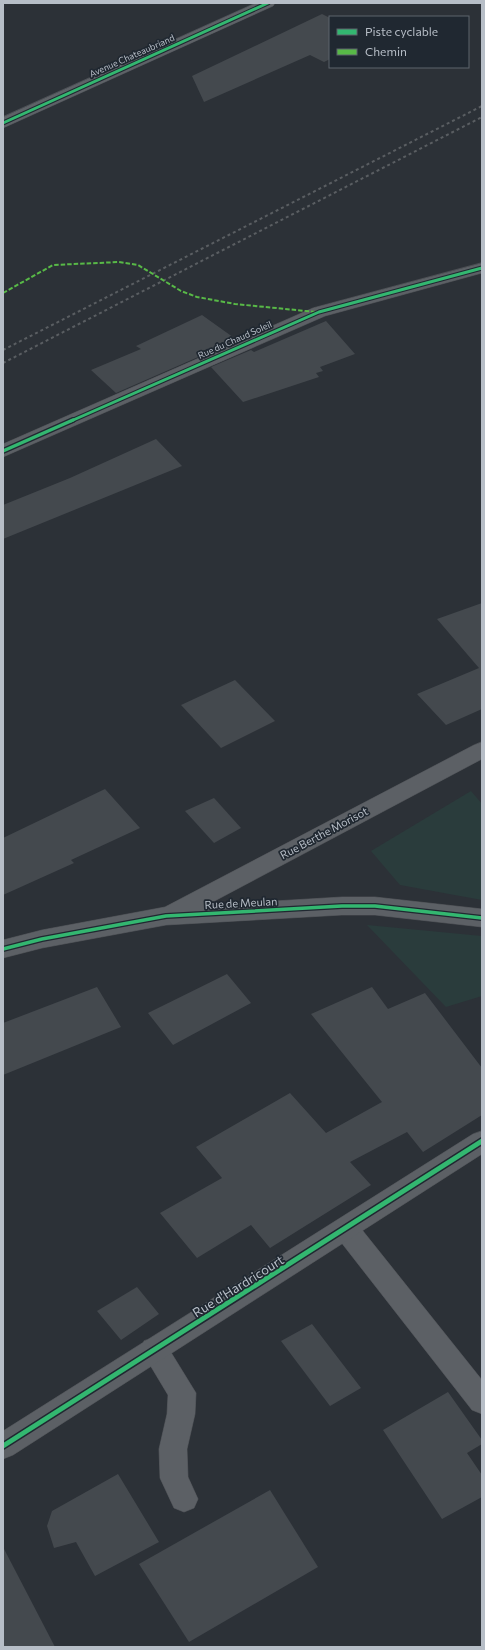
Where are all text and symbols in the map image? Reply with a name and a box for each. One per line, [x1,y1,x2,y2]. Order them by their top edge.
legend [329,16,469,68]
text: Piste cyclable [365,24,438,38]
street label: Avenue Chateaubriand [87,32,176,79]
text: Chemin [365,44,407,58]
street label: Rue du Chaud Soleil [196,318,273,361]
street label: Rue Berthe Morisot [278,804,370,861]
street label: Rue de Meulan [204,894,278,911]
street label: Rue d'Hardricourt [189,1251,287,1321]

